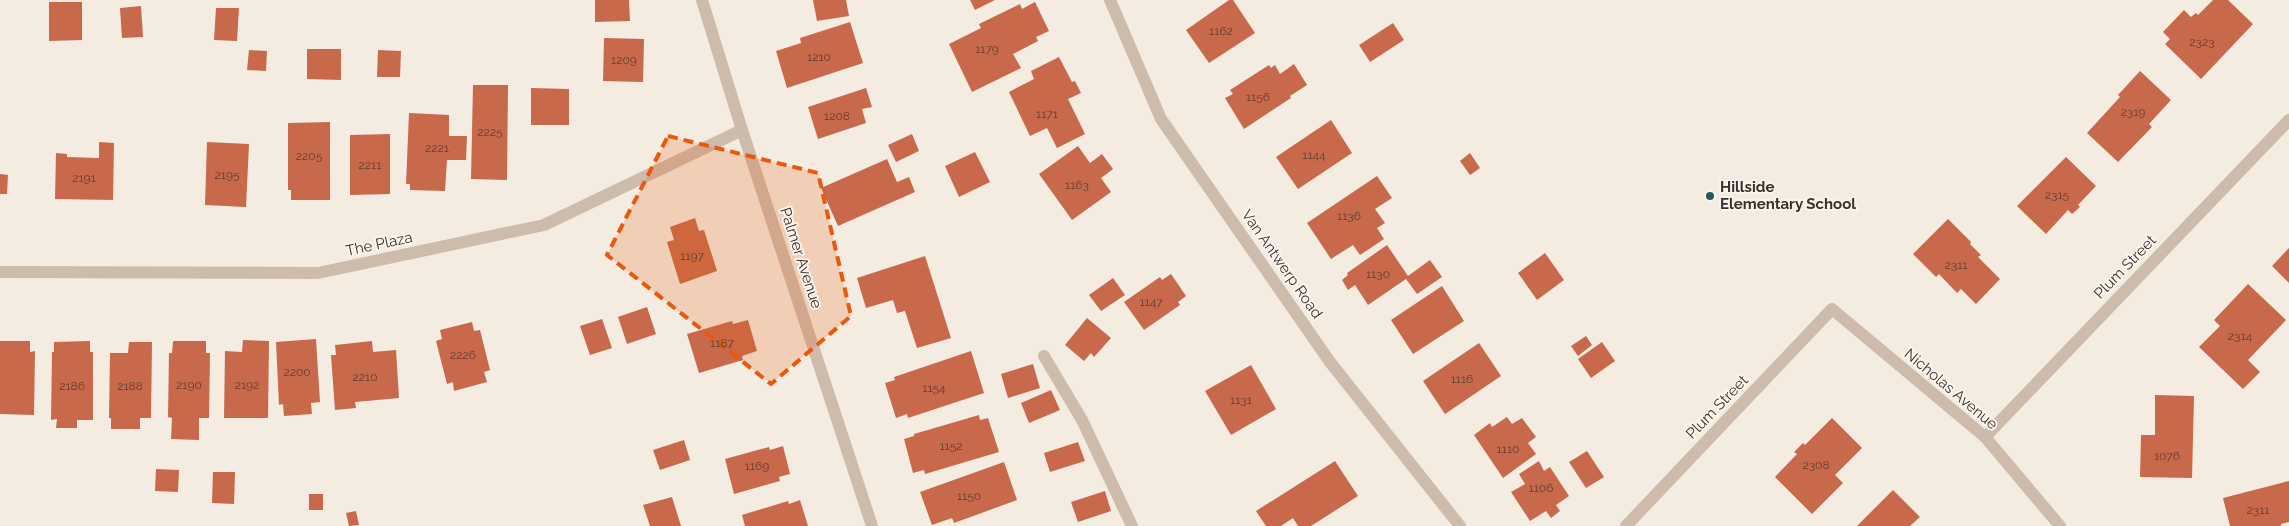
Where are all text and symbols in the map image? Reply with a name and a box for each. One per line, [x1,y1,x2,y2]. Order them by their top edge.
house number: 1162 [1209,24,1233,38]
house number: 2323 [2189,35,2215,49]
house number: 1179 [975,42,999,56]
house number: 1210 [807,50,831,64]
house number: 1209 [611,53,637,67]
house number: 1156 [1246,90,1270,104]
house number: 2319 [2121,105,2145,119]
house number: 1171 [1036,107,1058,121]
house number: 1208 [824,109,850,123]
house number: 2225 [477,125,503,139]
house number: 2221 [425,141,449,155]
house number: 1144 [1302,148,1326,162]
house number: 2205 [296,149,323,163]
house number: 2211 [359,158,381,172]
house number: 2195 [215,168,240,182]
house number: 2191 [72,171,96,185]
house number: 1163 [1065,178,1089,192]
place label: Hillside Elementary School [1720,178,1856,213]
house number: 2315 [2045,188,2070,202]
marker: Hillside Elementary School [1704,190,1716,202]
street label: Palmer Avenue [776,205,826,311]
street label: Van Antwerp Road [1238,206,1326,322]
house number: 1136 [1337,209,1361,223]
street label: The Plaza [344,228,414,260]
street label: Plum Street [2090,231,2160,303]
house number: 1197 [680,249,704,263]
house number: 2311 [1945,258,1967,272]
house number: 1130 [1366,267,1390,281]
house number: 1147 [1139,295,1163,309]
house number: 2314 [2228,329,2253,343]
house number: 1187 [710,336,734,350]
street label: Nicholas Avenue [1901,345,2001,433]
house number: 2226 [450,348,476,362]
house number: 2200 [283,365,311,379]
house number: 2210 [353,370,377,384]
street label: Plum Street [1682,371,1752,443]
house number: 1116 [1451,372,1473,386]
house number: 2190 [176,378,202,392]
house number: 2192 [235,378,259,392]
house number: 2186 [59,379,85,393]
house number: 2188 [117,379,143,393]
house number: 1154 [922,381,946,395]
house number: 1131 [1230,393,1252,407]
house number: 1152 [939,439,963,453]
house number: 1110 [1497,442,1519,456]
house number: 1076 [2154,449,2180,463]
house number: 2308 [1802,458,1830,472]
house number: 1169 [745,459,769,473]
house number: 1106 [1529,481,1553,495]
house number: 1150 [957,489,981,503]
house number: 2311 [2247,503,2269,517]

